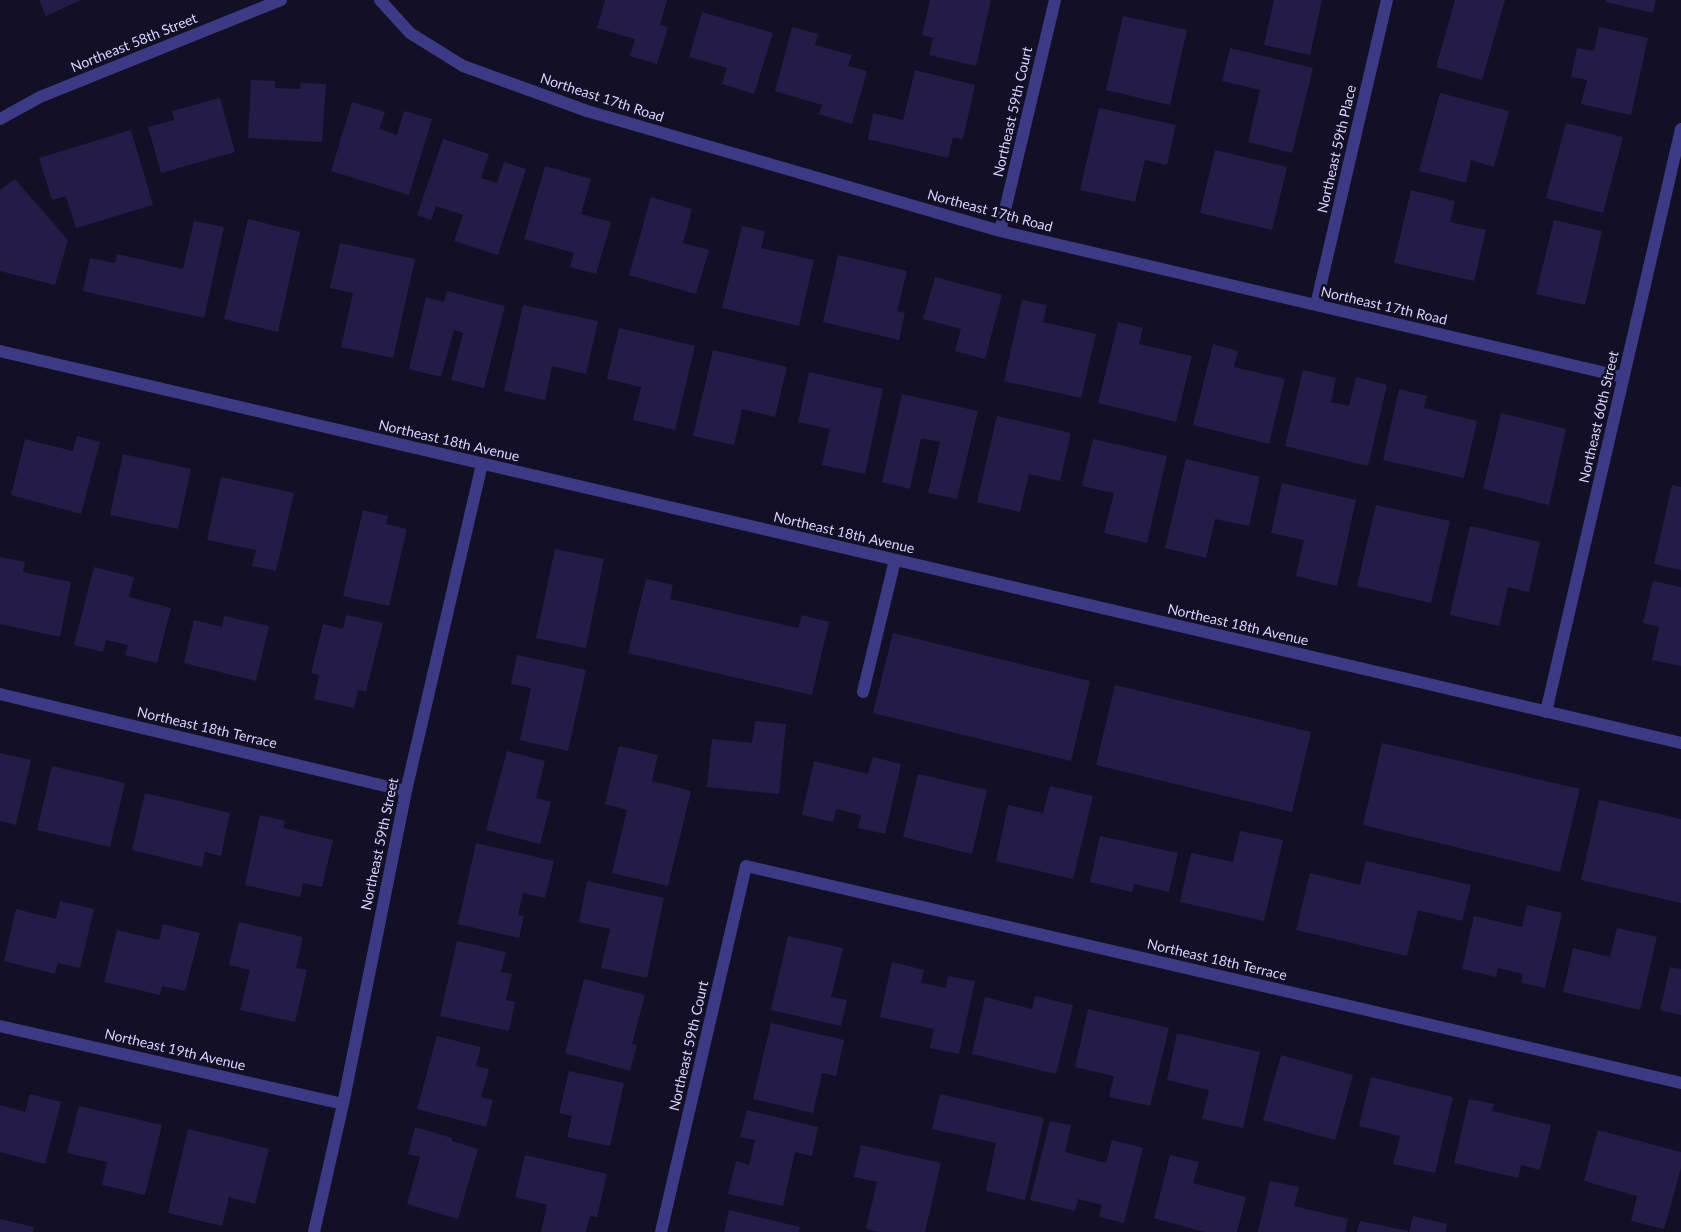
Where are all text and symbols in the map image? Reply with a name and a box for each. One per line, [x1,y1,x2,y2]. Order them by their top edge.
street label: Northeast 58th Street [68,10,200,76]
street label: Northeast 59th Court [990,45,1036,179]
street label: Northeast 17th Road [538,70,666,126]
street label: Northeast 59th Place [1314,83,1360,215]
street label: Northeast 17th Road [925,186,1055,236]
street label: Northeast 17th Road [1319,283,1449,329]
street label: Northeast 60th Street [1576,349,1622,485]
street label: Northeast 18th Avenue [377,417,521,465]
street label: Northeast 18th Avenue [772,509,916,557]
street label: Northeast 18th Avenue [1166,601,1310,649]
street label: Northeast 18th Terrace [135,704,279,752]
street label: Northeast 59th Street [358,776,402,912]
street label: Northeast 18th Terrace [1145,936,1289,984]
street label: Northeast 59th Court [666,979,712,1113]
street label: Northeast 19th Avenue [103,1026,247,1074]

